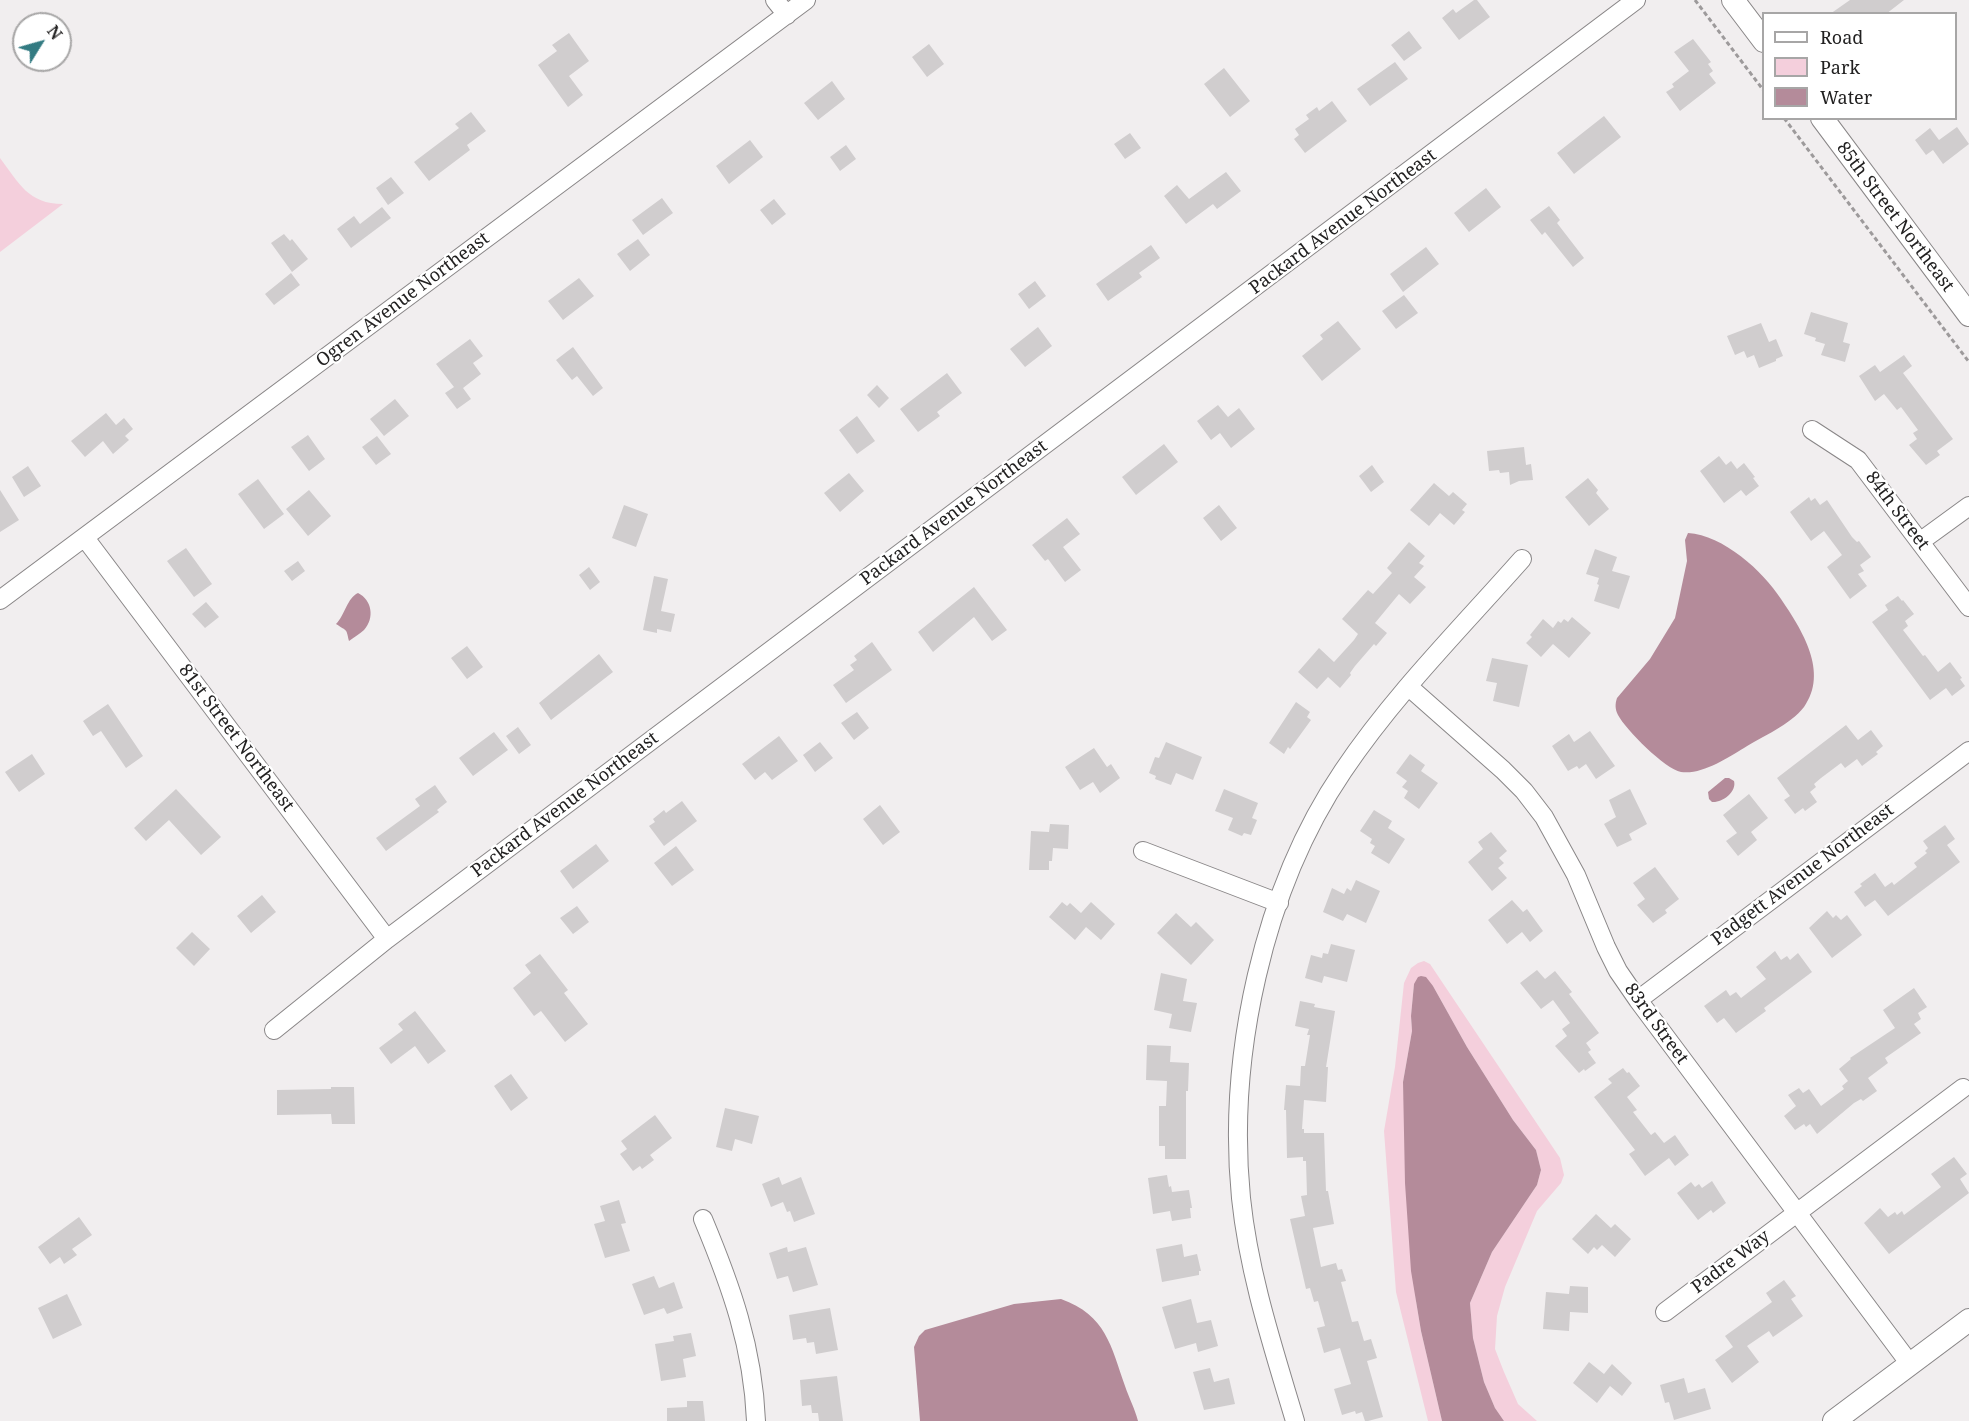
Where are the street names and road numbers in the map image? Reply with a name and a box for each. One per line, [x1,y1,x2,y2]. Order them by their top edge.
street label: 85th Street Northeast [1832,138,1958,296]
street label: Packard Avenue Northeast [1245,145,1441,299]
street label: Ogren Avenue Northeast [312,228,494,372]
street label: Packard Avenue Northeast [856,436,1052,590]
street label: 84th Street [1860,467,1934,555]
street label: 81st Street Northeast [174,660,298,816]
street label: Packard Avenue Northeast [467,728,663,882]
street label: Padgett Avenue Northeast [1708,799,1898,951]
street label: 83rd Street [1619,979,1693,1069]
street label: Padre Way [1688,1226,1774,1298]

